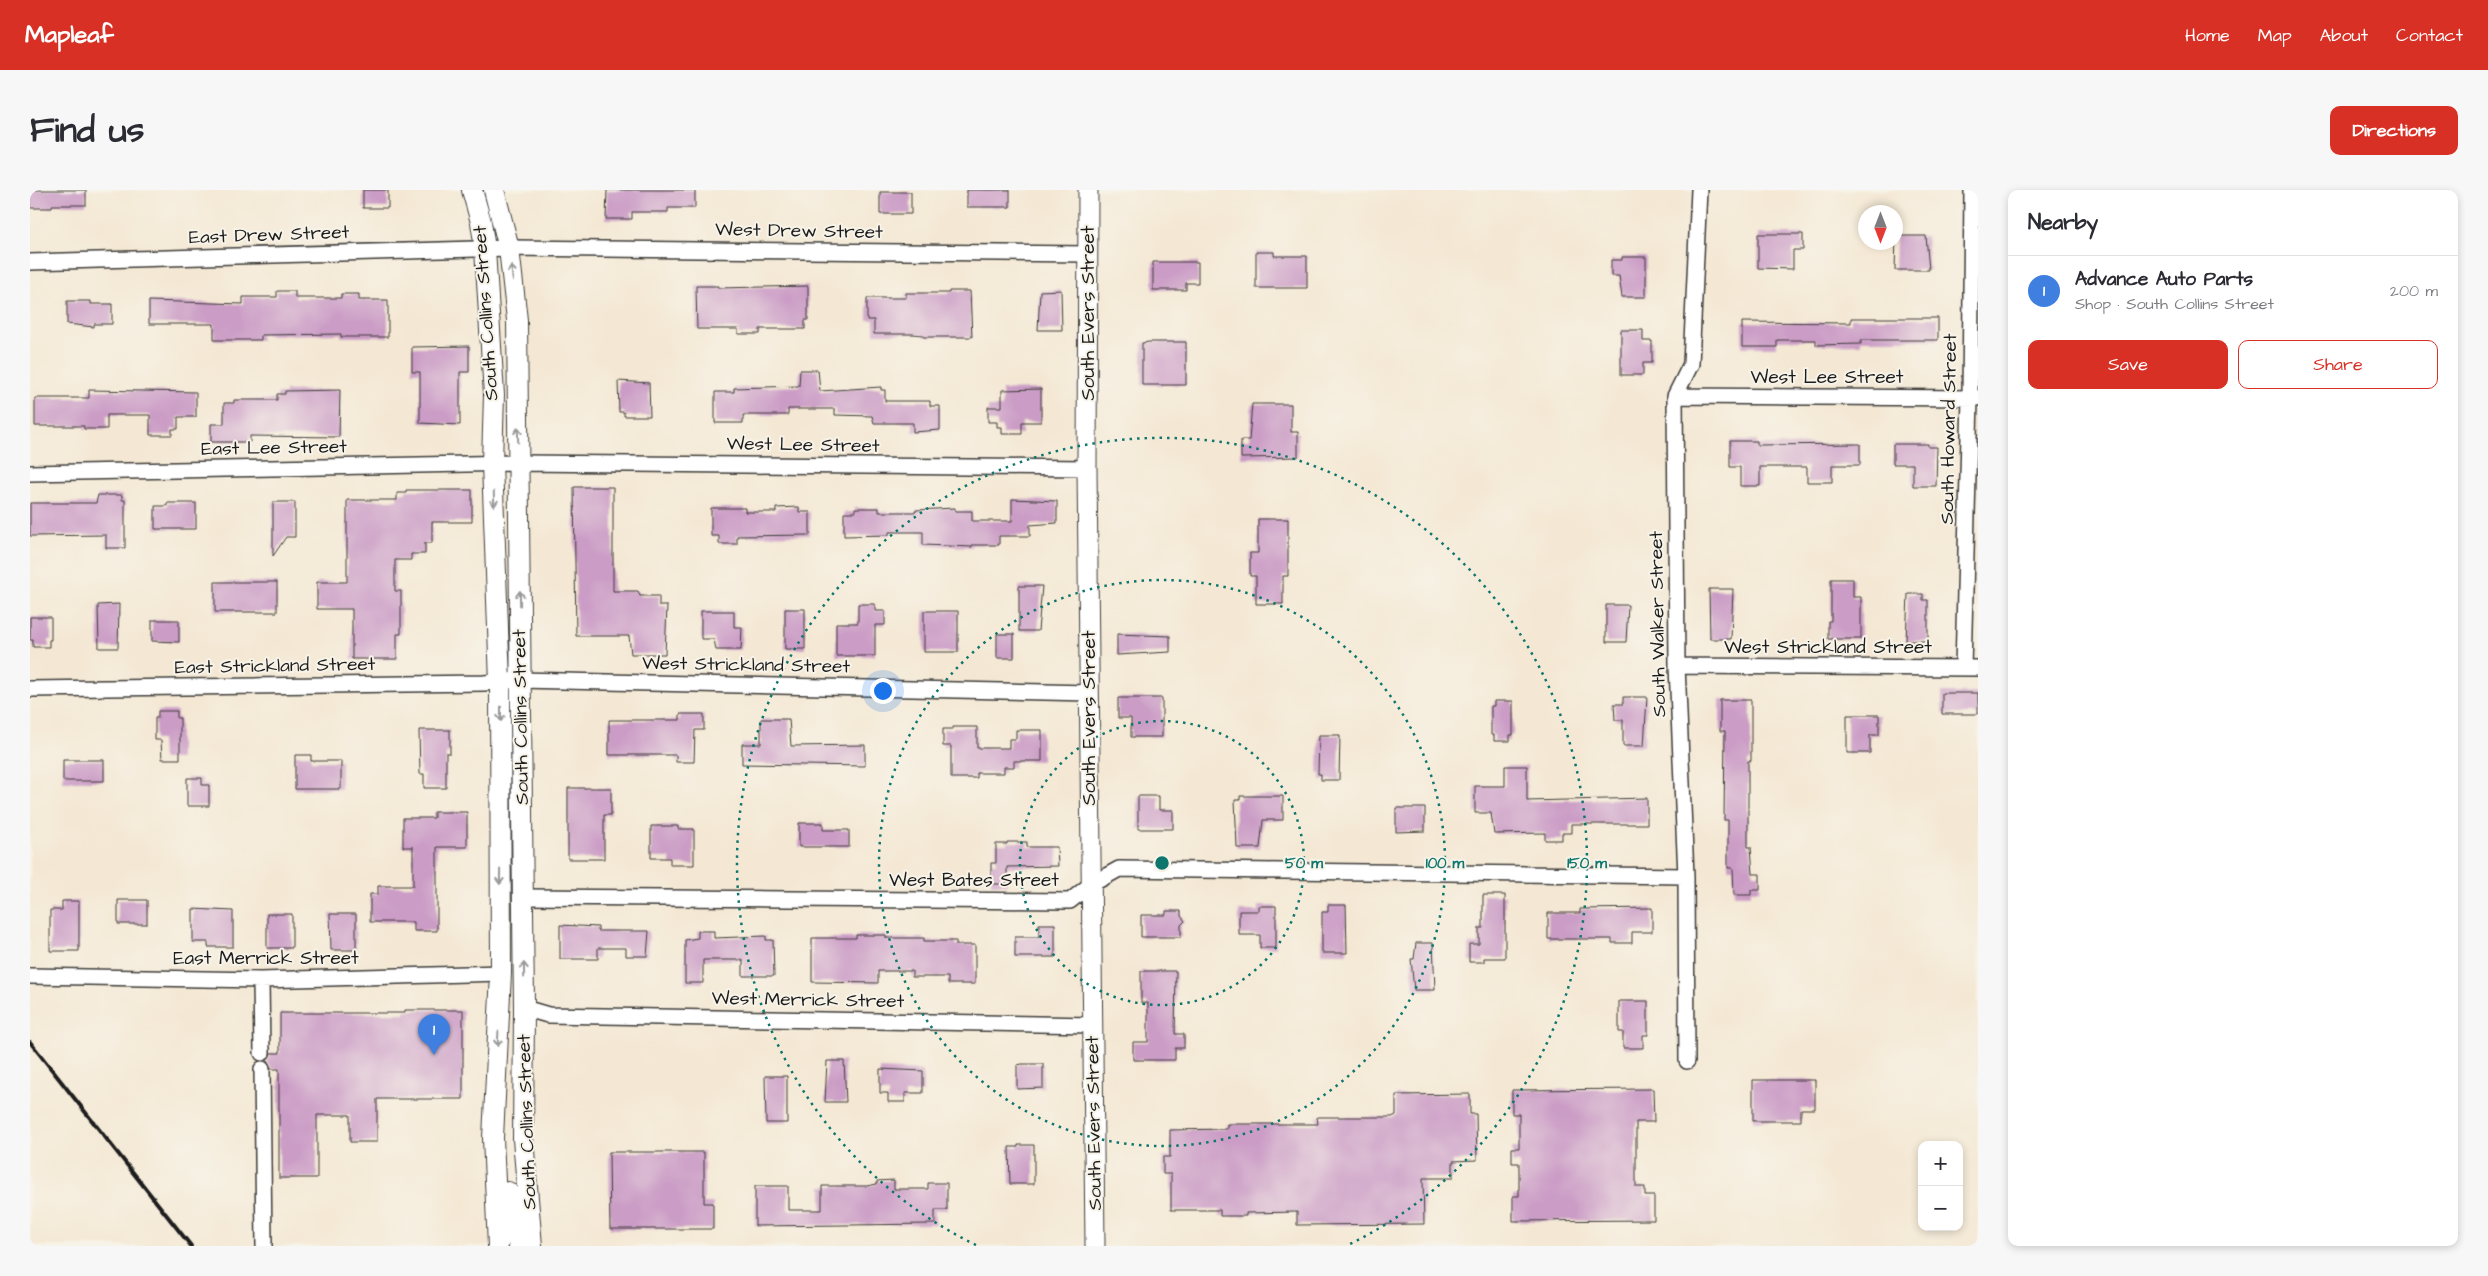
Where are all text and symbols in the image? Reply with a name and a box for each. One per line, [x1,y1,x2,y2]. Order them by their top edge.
text: Mapleaf [25,18,114,52]
text: Home [2185,23,2230,48]
text: Map [2258,23,2292,48]
text: About [2320,23,2368,48]
text: Contact [2396,23,2463,48]
text: Find us [30,106,144,155]
button: Directions [2330,106,2458,155]
north arrow [1858,205,1903,250]
text: Nearby [2028,208,2098,237]
street label: West Drew Street [715,216,883,246]
street label: East Drew Street [188,219,350,251]
street label: South Collins Street [466,224,506,401]
street label: South Evers Street [1075,225,1102,400]
one-way arrow [507,265,517,281]
text: Advance Auto Parts [2075,266,2253,293]
text: 1 [2043,280,2045,302]
text: 200 m [2390,280,2438,302]
text: Shop · South Collins Street [2075,293,2274,315]
street label: South Howard Street [1934,333,1964,525]
button: Save [2028,340,2228,389]
button: Share [2238,340,2438,389]
street label: West Lee Street [1751,364,1904,391]
one-way arrow [513,427,523,444]
street label: West Lee Street [726,430,880,460]
street label: East Lee Street [201,433,347,463]
one-way arrow [489,491,498,507]
street label: South Walker Street [1643,530,1673,717]
one-way arrow [515,590,525,606]
street label: South Collins Street [506,629,536,805]
street label: South Evers Street [1076,630,1103,805]
street label: West Strickland Street [1724,634,1932,661]
street label: West Strickland Street [642,650,851,680]
street label: East Strickland Street [174,651,376,681]
your location [870,678,896,704]
one-way arrow [496,706,505,722]
text: 50 m [1285,853,1323,874]
text: 100 m [1426,853,1465,874]
text: 150 m [1567,853,1607,874]
centre of rings [1153,854,1171,872]
street label: West Bates Street [889,867,1059,894]
one-way arrow [495,868,505,885]
street label: East Merrick Street [173,945,359,972]
one-way arrow [519,962,529,978]
street label: West Merrick Street [711,985,905,1015]
pin: 1 [418,1014,450,1055]
one-way arrow [493,1031,502,1047]
street label: South Collins Street [510,1034,544,1210]
street label: South Evers Street [1079,1035,1109,1211]
map controls [1918,1141,1963,1231]
button: + [1918,1141,1963,1186]
button: − [1918,1186,1963,1231]

